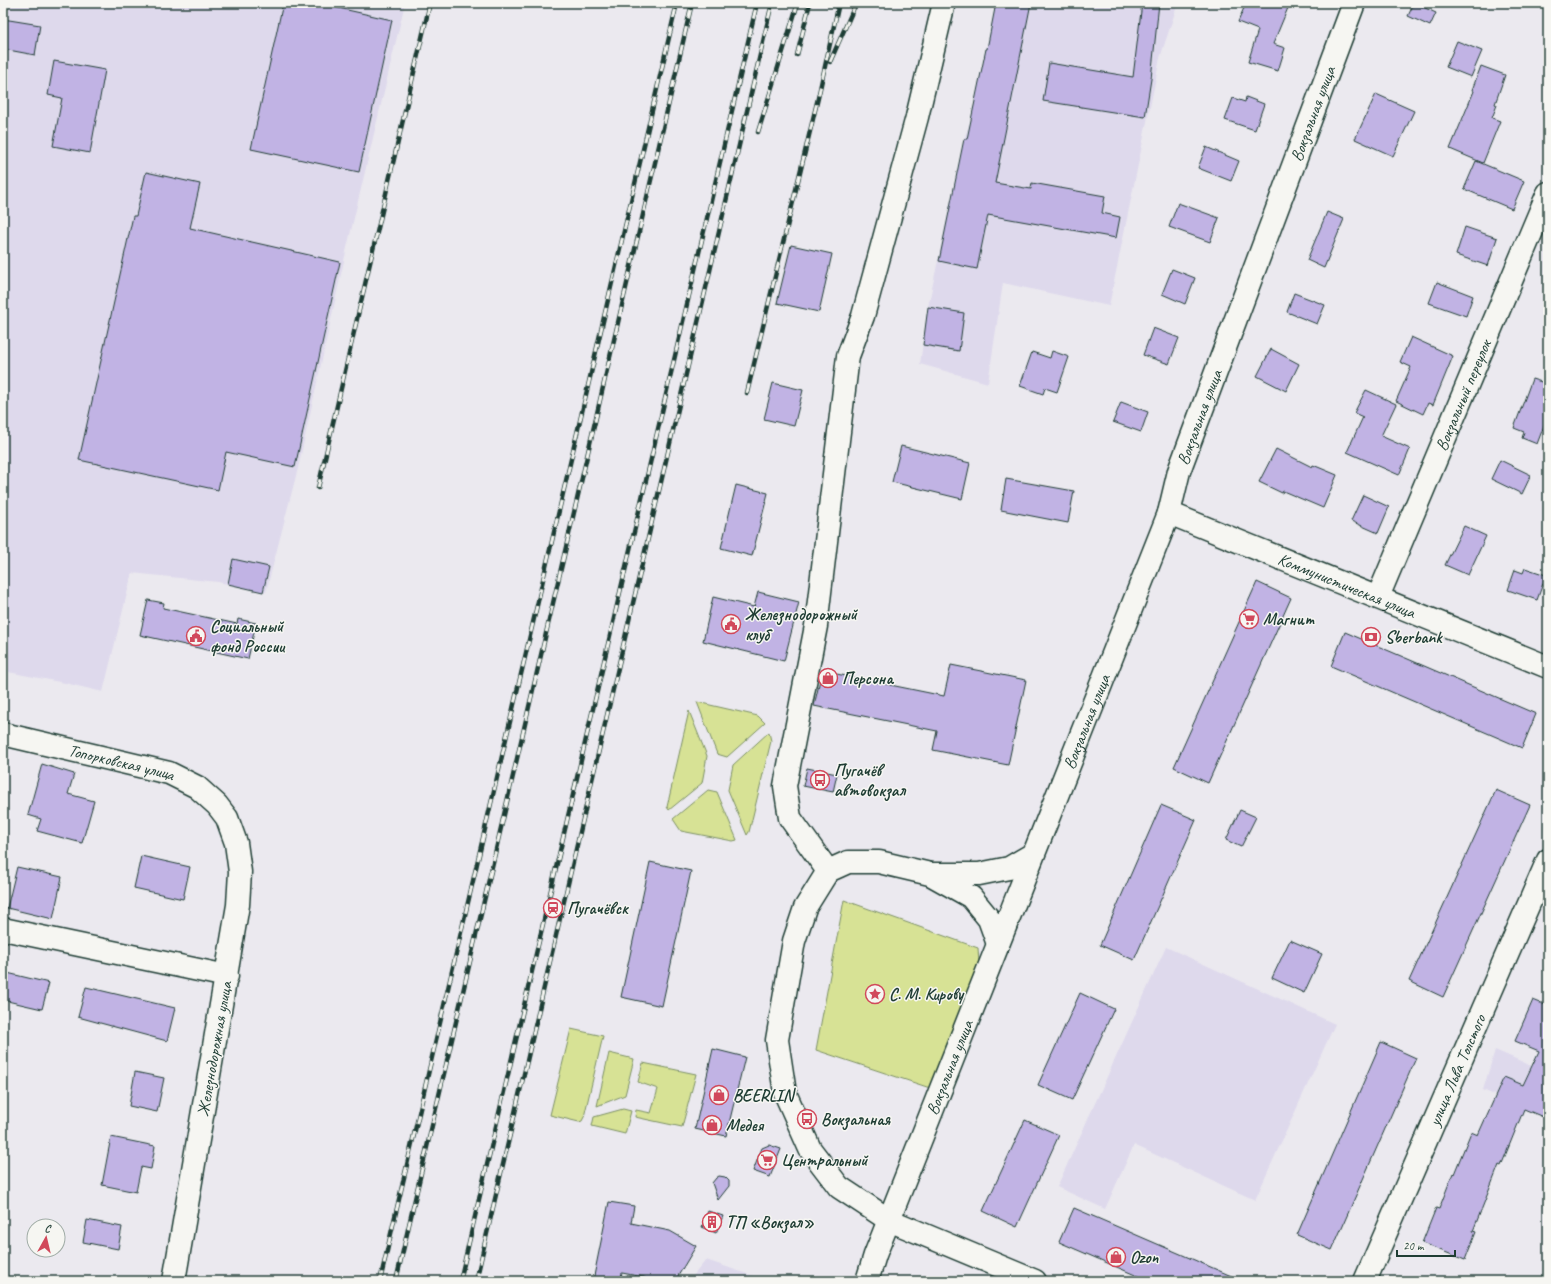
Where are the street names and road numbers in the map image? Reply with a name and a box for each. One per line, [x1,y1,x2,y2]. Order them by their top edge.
street label: Вокзальная улица [1286,62,1341,164]
street label: Вокзальный переулок [1431,335,1497,454]
street label: Вокзальная улица [1172,365,1227,468]
street label: Коммунистическая улица [1275,548,1420,624]
street label: Вокзальная улица [1059,670,1116,772]
street label: Топорковская улица [66,740,180,786]
street label: Железнодорожная улица [192,978,238,1118]
street label: улица Льва Толстого [1423,1010,1491,1130]
street label: Вокзальная улица [922,1016,979,1118]

